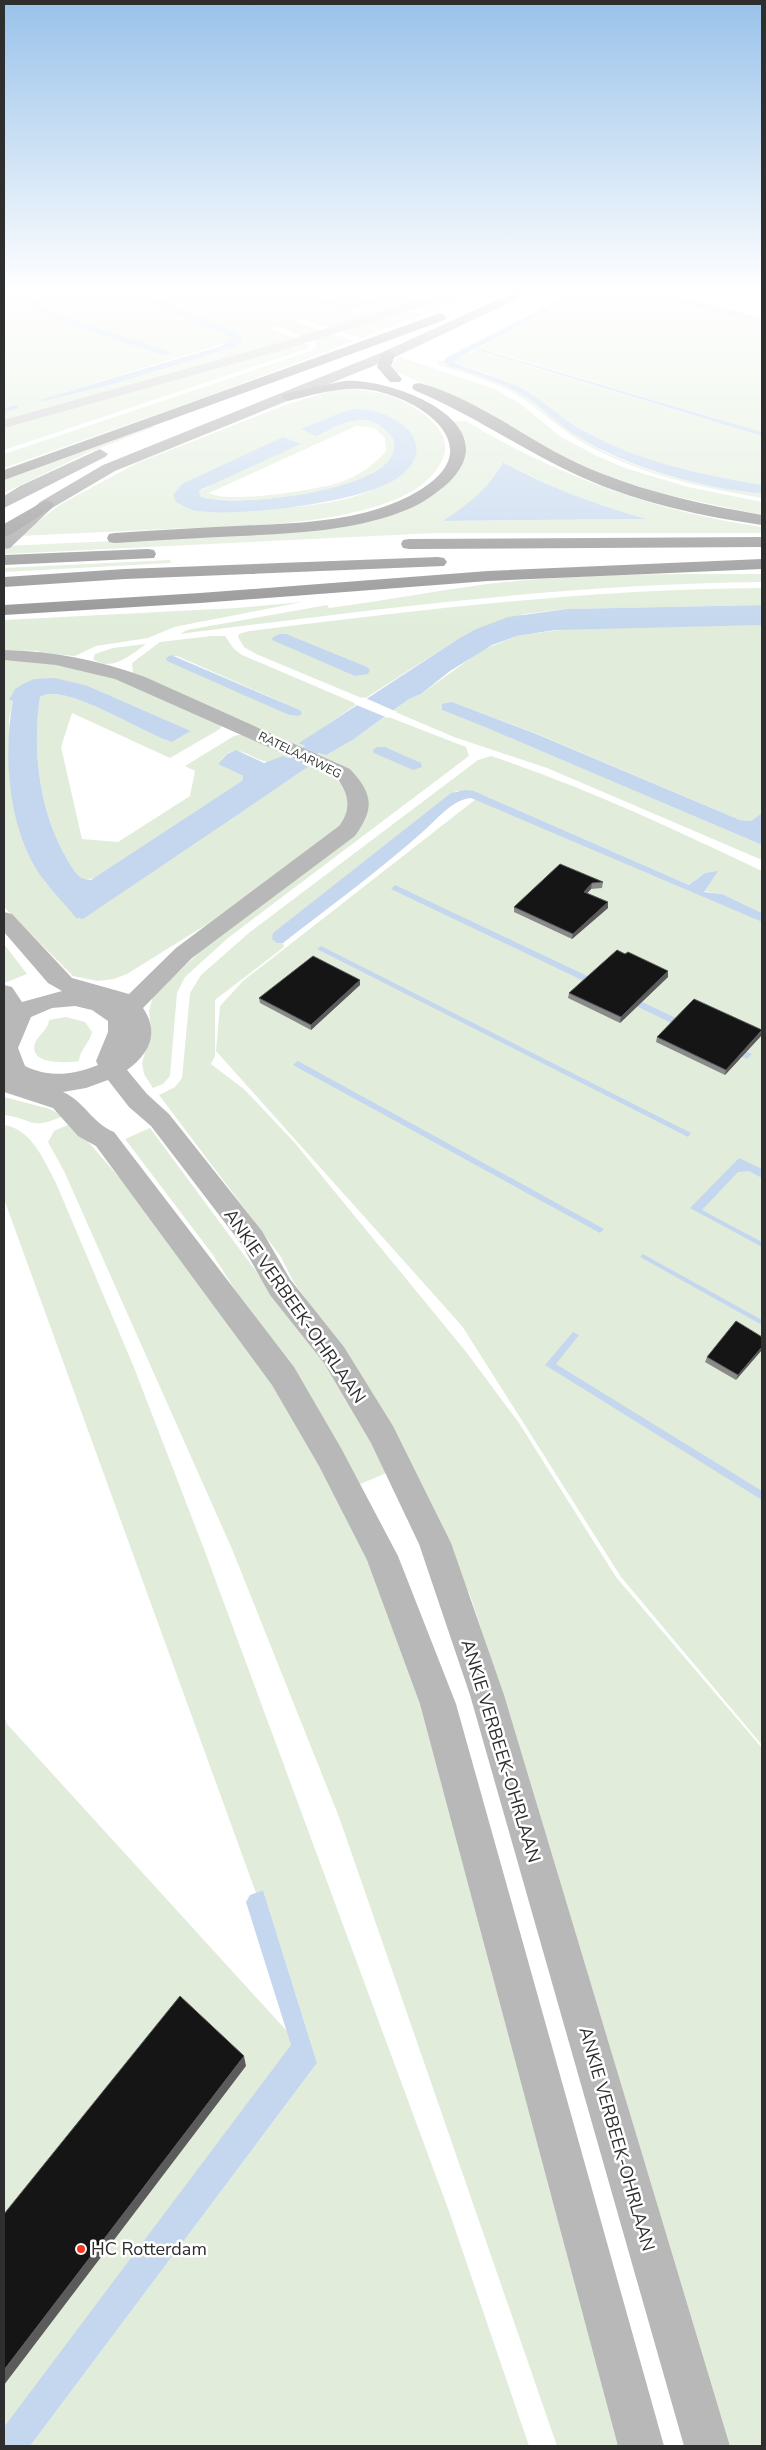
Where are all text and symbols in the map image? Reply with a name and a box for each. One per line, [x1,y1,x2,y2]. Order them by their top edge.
street label: RATELAARWEG [256,728,344,782]
street label: ANKIE VERBEEK-OHRLAAN [219,1204,371,1408]
street label: ANKIE VERBEEK-OHRLAAN [456,1636,546,1866]
street label: ANKIE VERBEEK-OHRLAAN [573,2024,661,2254]
place label: HC Rotterdam [91,2237,207,2261]
marker: HC Rotterdam [75,2243,87,2255]

